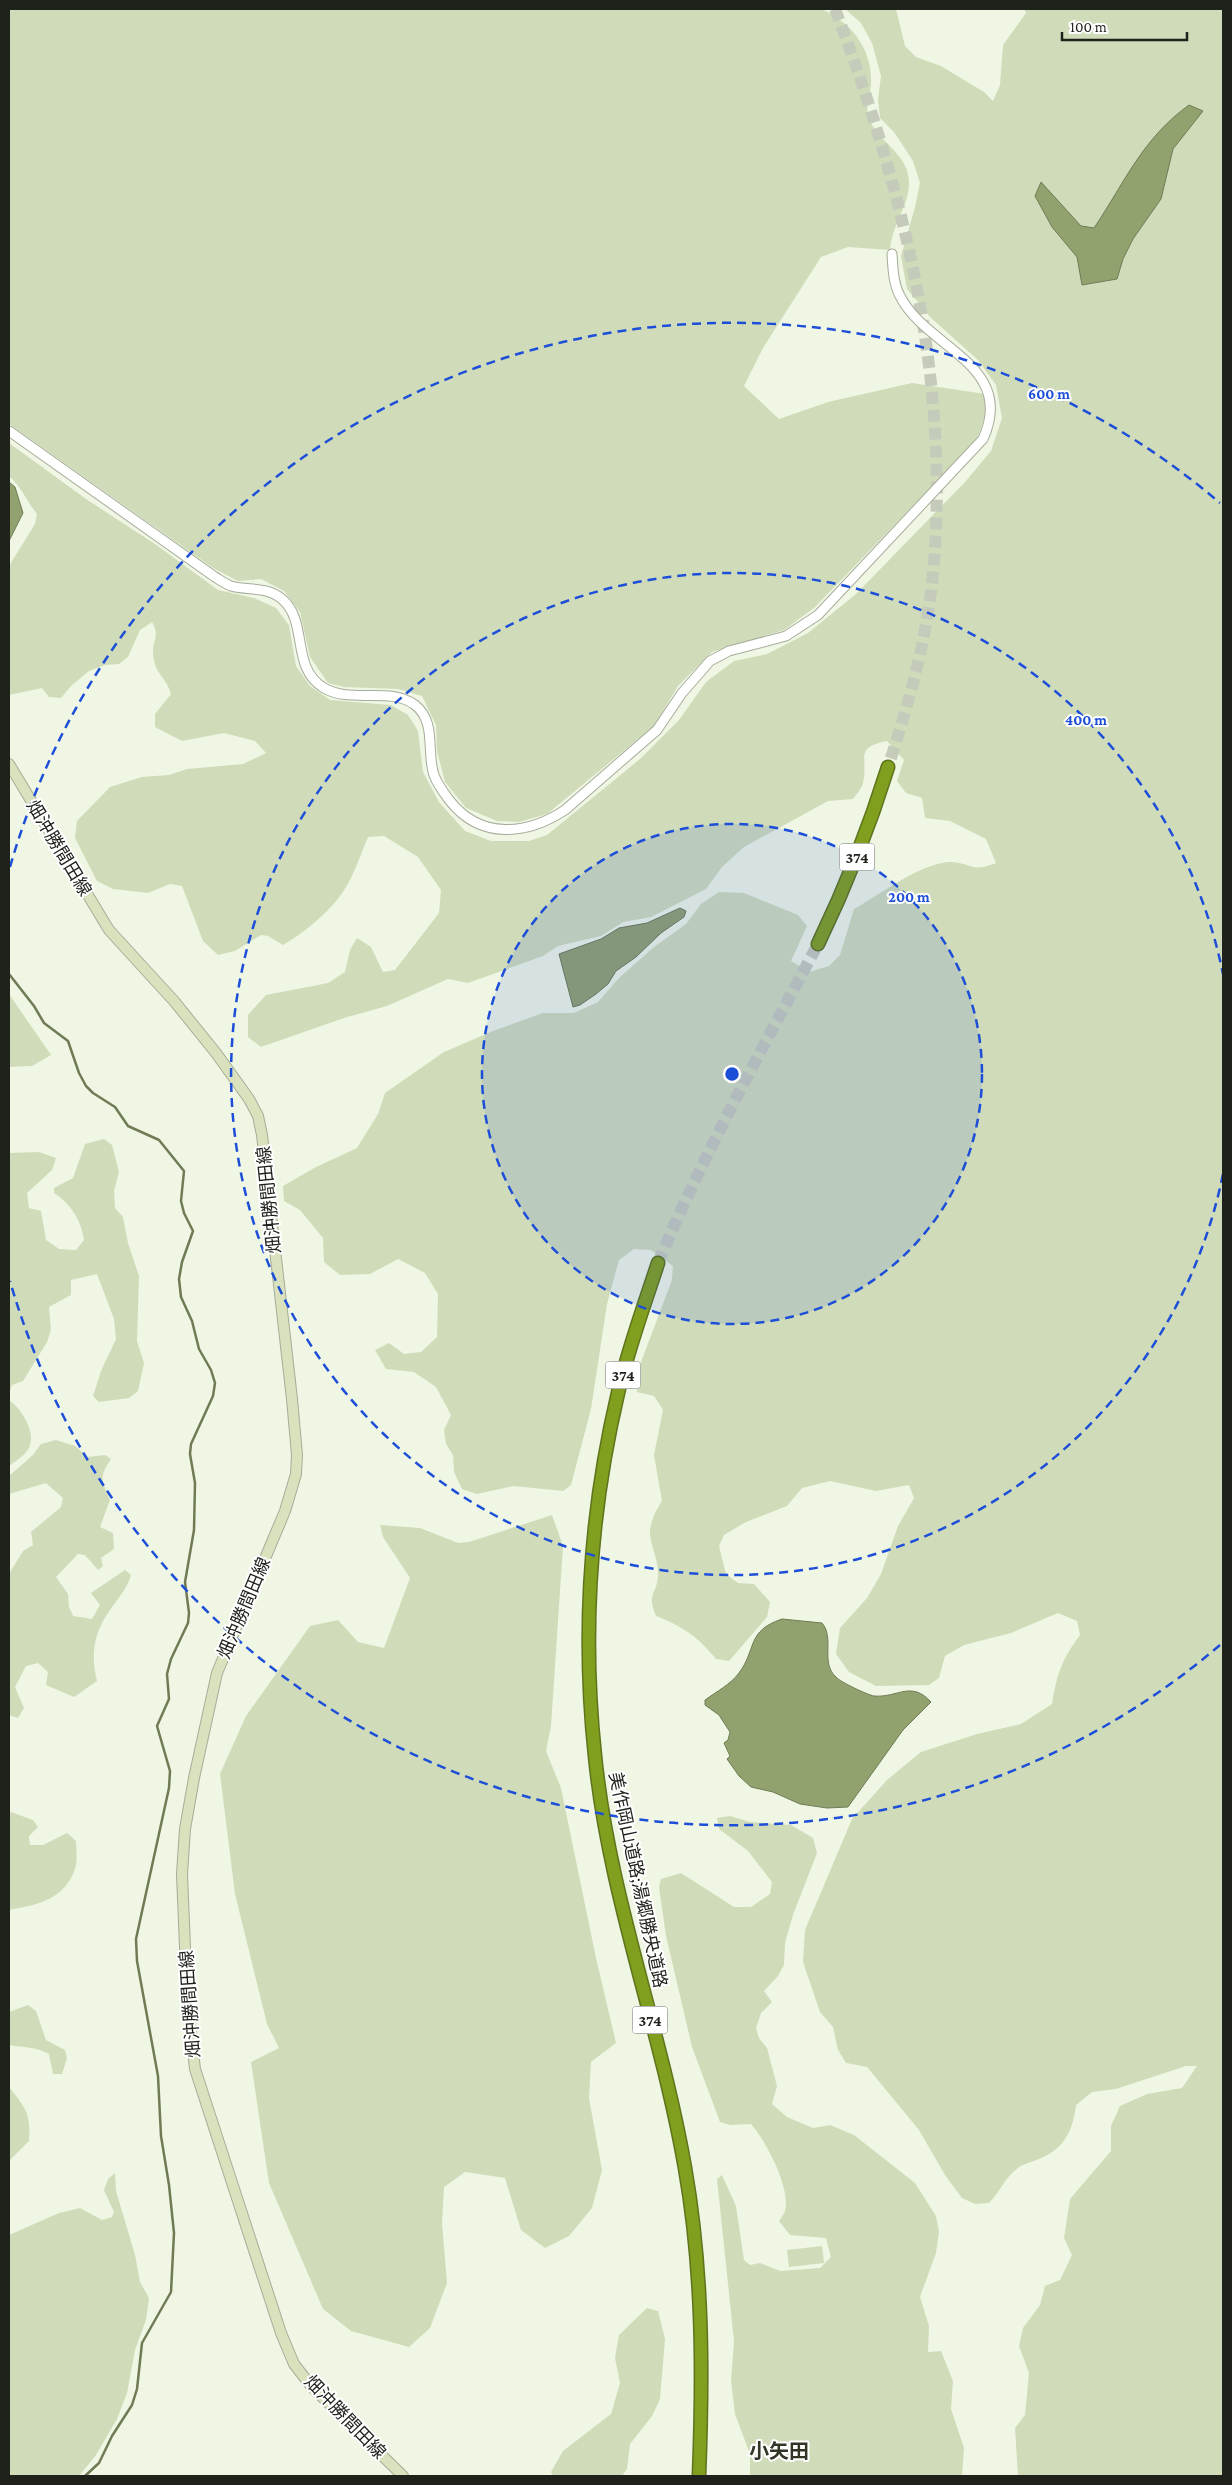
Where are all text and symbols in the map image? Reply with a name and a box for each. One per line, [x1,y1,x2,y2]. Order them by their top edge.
scale bar [1062,10,1187,42]
text: 100 m [1070,19,1107,35]
text: 600 m [1028,386,1070,402]
text: 400 m [1065,712,1107,728]
street label: 畑沖勝間田線 [23,797,95,899]
road number: 374 [840,844,874,870]
text: 200 m [888,889,930,905]
centre of rings [723,1065,741,1083]
street label: 畑沖勝間田線 [253,1145,285,1255]
road number: 374 [606,1362,640,1388]
street label: 畑沖勝間田線 [214,1554,274,1662]
street label: 美作岡山道路;湯郷勝央道路 [605,1770,671,1990]
street label: 畑沖勝間田線 [176,1949,204,2059]
road number: 374 [632,2006,668,2034]
street label: 畑沖勝間田線 [300,2371,390,2463]
district label: 小矢田 [749,2440,809,2462]

